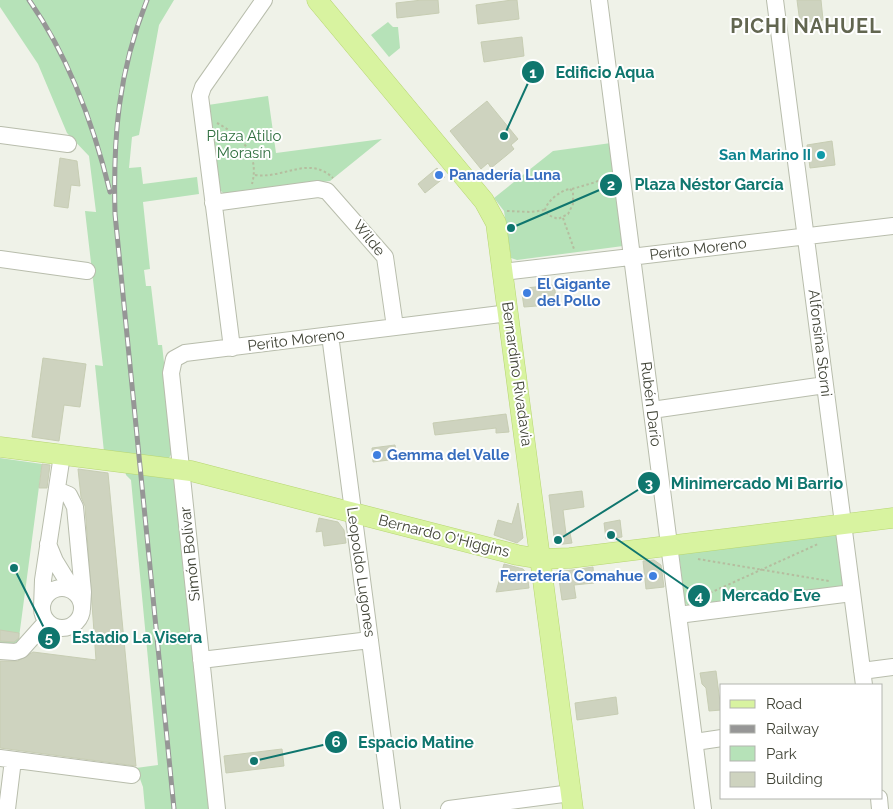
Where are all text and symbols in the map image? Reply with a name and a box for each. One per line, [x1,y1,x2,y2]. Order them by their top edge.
district label: PICHI NAHUEL [730,14,882,38]
callout: Edificio Aqua [520,57,665,88]
text: Edificio Aqua [556,63,654,82]
text: 1 [529,64,537,82]
park label: Plaza Atilio Morasín [207,127,282,162]
place label: San Marino II [719,146,811,164]
marker: San Marino II [815,149,827,161]
place label: Panadería Luna [449,166,561,184]
marker: Panadería Luna [433,169,445,181]
callout: Plaza Néstor García [599,169,794,200]
text: Plaza Néstor García [634,175,784,194]
text: 2 [607,176,615,194]
street label: Wilde [349,216,389,260]
street label: Perito Moreno [648,234,748,264]
place label: El Gigante del Pollo [537,275,610,310]
marker: El Gigante del Pollo [521,287,533,299]
street label: Alfonsina Storni [804,288,836,398]
street label: Bernardino Rivadavia [498,301,536,447]
street label: Perito Moreno [246,325,346,355]
street label: Rubén Darío [637,360,665,448]
place label: Gemma del Valle [387,446,510,464]
marker: Gemma del Valle [371,449,383,461]
callout: Minimercado Mi Barrio [636,468,854,499]
text: Minimercado Mi Barrio [671,474,843,493]
text: 3 [645,475,653,493]
street label: Simón Bolívar [176,505,204,602]
street label: Leopoldo Lugones [343,506,379,638]
street label: Bernardo O'Higgins [377,511,511,561]
place label: Ferretería Comahue [500,567,643,585]
marker: Ferretería Comahue [647,570,659,582]
callout: Mercado Eve [687,580,831,611]
text: Mercado Eve [721,586,821,605]
text: 4 [695,587,704,605]
callout: Estadio La Visera [37,622,212,653]
text: Estadio La Visera [72,628,202,647]
text: 5 [45,629,53,647]
legend [720,684,883,799]
text: Road [766,695,802,713]
text: Railway [766,720,819,738]
callout: Espacio Matine [324,727,484,758]
text: 6 [331,733,341,751]
text: Espacio Matine [358,733,474,752]
text: Park [766,745,797,763]
text: Building [766,770,823,788]

